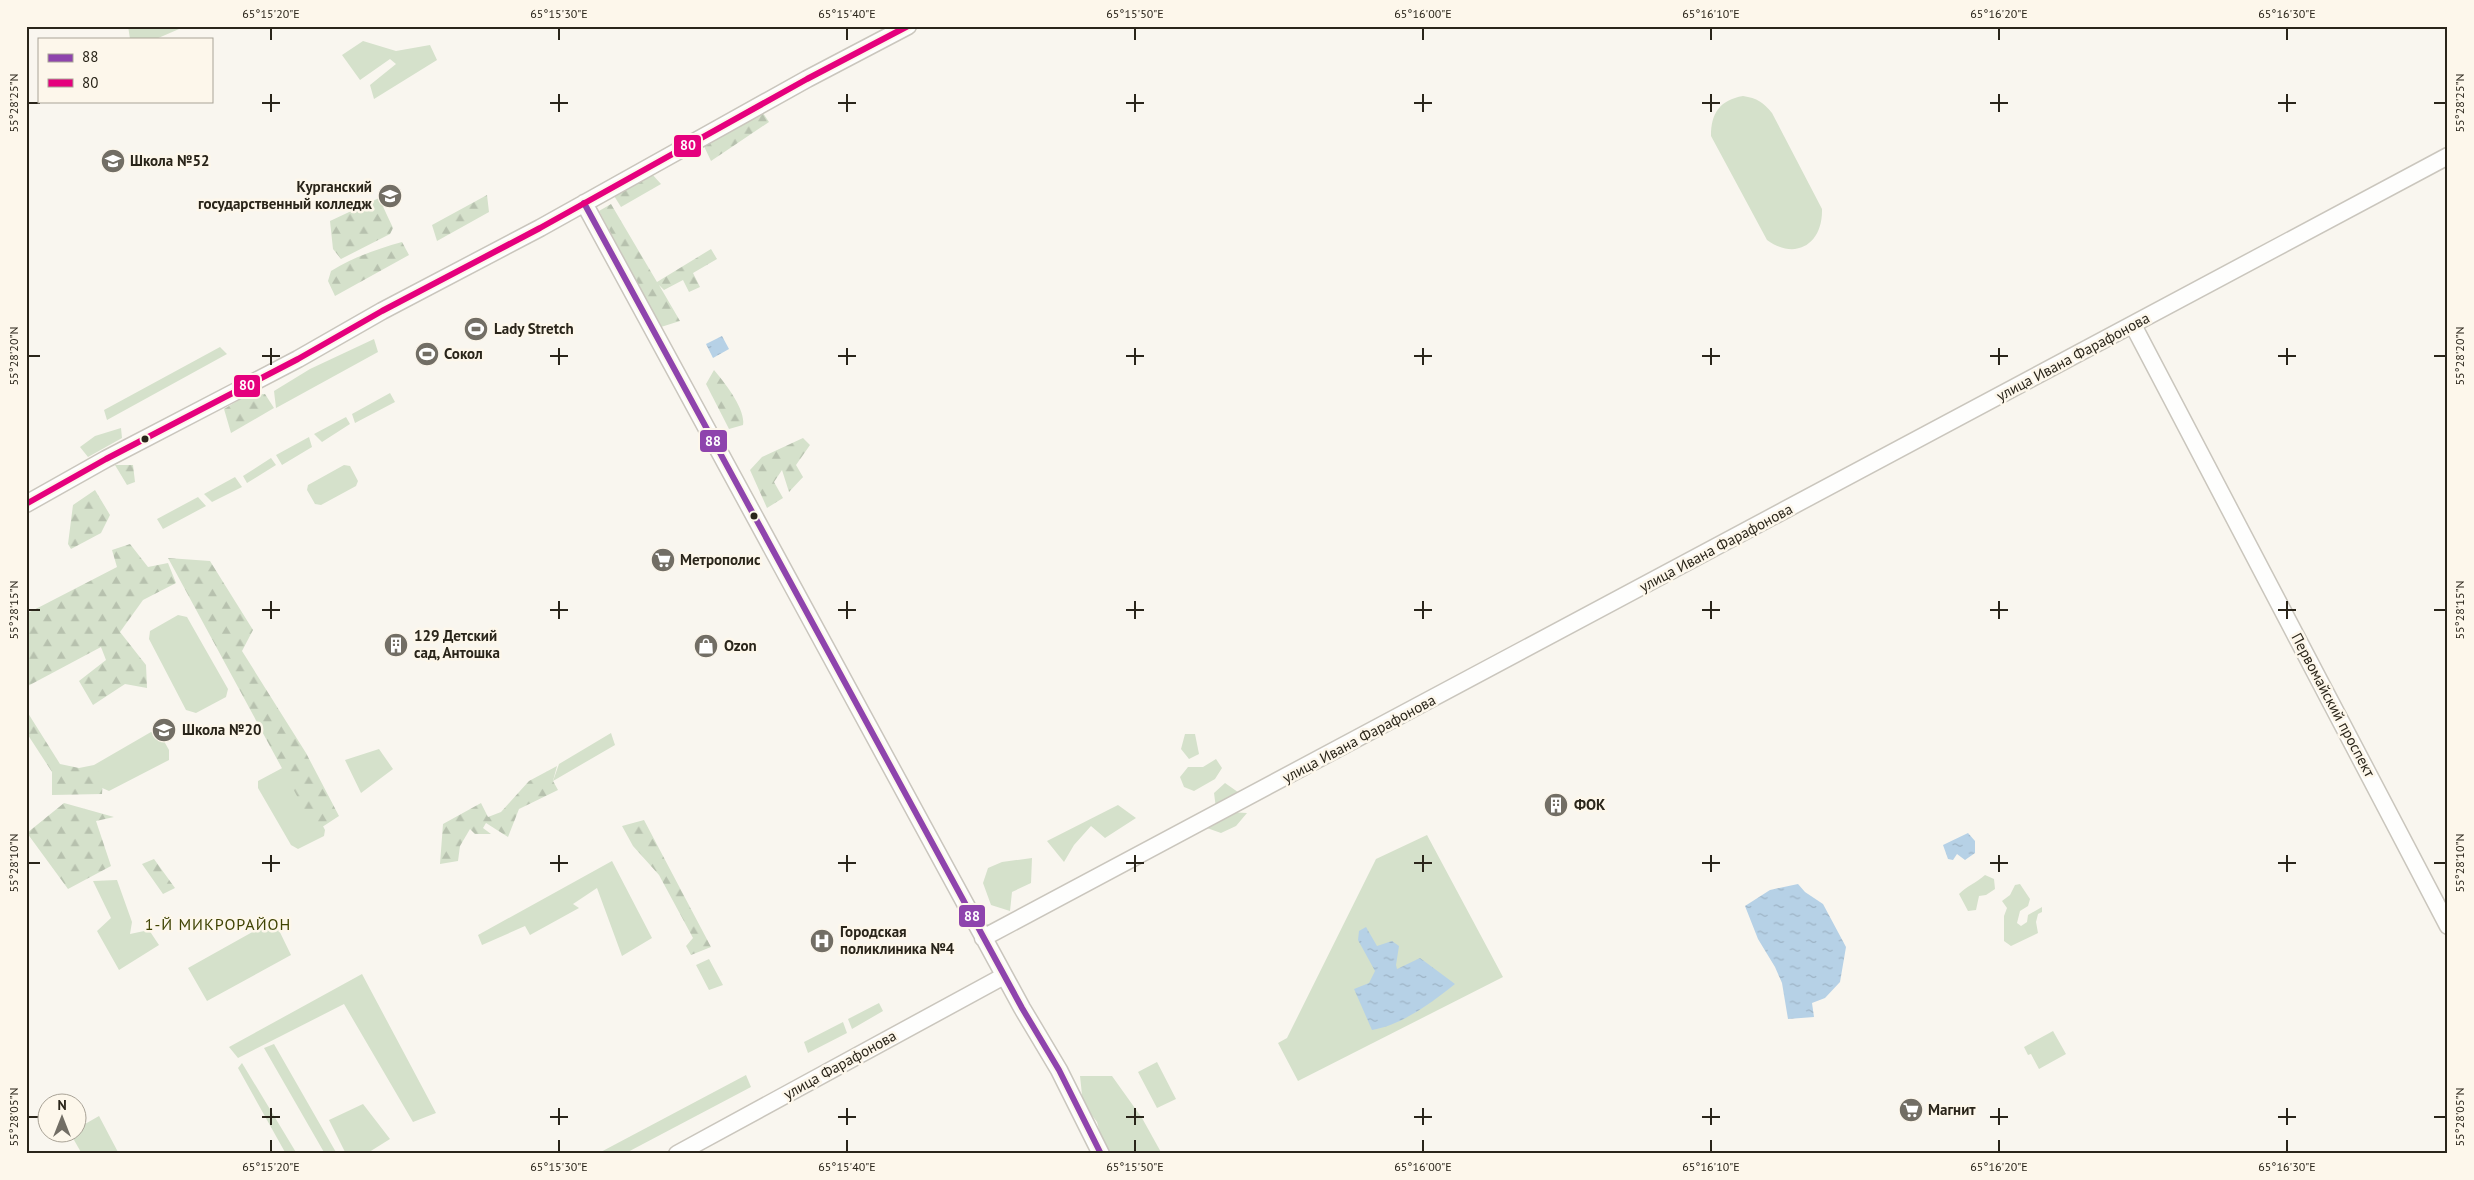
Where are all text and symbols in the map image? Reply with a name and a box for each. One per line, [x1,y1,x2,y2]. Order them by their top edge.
text: 65°15'20"E [242,6,300,21]
text: 65°15'30"E [530,6,588,21]
text: 65°15'40"E [818,6,876,21]
text: 65°15'50"E [1106,6,1164,21]
text: 65°16'00"E [1394,6,1452,21]
text: 65°16'10"E [1682,6,1740,21]
text: 65°16'20"E [1970,6,2028,21]
text: 65°16'30"E [2258,6,2316,21]
legend [38,38,212,102]
text: 88 [82,47,98,66]
text: 55°28'25"N [6,73,21,133]
text: 80 [82,73,98,92]
text: 55°28'25"N [2452,73,2467,133]
line badge: 80 [673,134,702,158]
text: 80 [680,136,696,154]
school or university icon: Школа №52 [100,148,126,174]
place label: Школа №52 [130,151,210,170]
place label: Курганский государственный колледж [198,177,373,213]
school or university icon: Курганский государственный колледж [377,183,403,209]
street label: улица Ивана Фарафонова [1993,308,2153,405]
sports icon: Lady Stretch [463,316,489,342]
place label: Lady Stretch [494,319,574,338]
text: 55°28'20"N [6,326,21,386]
text: 55°28'20"N [2452,326,2467,386]
sports icon: Сокол [414,341,440,367]
place label: Сокол [444,344,483,363]
line badge: 80 [233,374,261,398]
text: 80 [239,376,255,394]
line badge: 88 [699,429,728,453]
text: 88 [705,432,721,450]
unlabelled marker [140,434,150,444]
street label: улица Ивана Фарафонова [1636,499,1796,596]
unlabelled marker [749,511,759,521]
supermarket icon: Метрополис [650,547,676,573]
place label: Метрополис [680,550,761,569]
text: 55°28'15"N [6,580,21,640]
text: 55°28'15"N [2452,580,2467,640]
place label: 129 Детский сад, Антошка [414,626,500,662]
street label: Первомайский проспект [2287,629,2380,780]
building icon: 129 Детский сад, Антошка [383,632,409,658]
shop icon: Ozon [693,633,719,659]
place label: Ozon [724,636,757,655]
street label: улица Ивана Фарафонова [1279,690,1439,787]
school or university icon: Школа №20 [151,717,177,743]
place label: Школа №20 [182,720,262,739]
building icon: ФОК [1543,792,1569,818]
place label: ФОК [1574,795,1606,814]
text: 55°28'10"N [6,833,21,893]
text: 55°28'10"N [2452,833,2467,893]
line badge: 88 [958,904,986,928]
text: 88 [964,907,980,925]
district label: 1-Й МИКРОРАЙОН [145,914,291,934]
place label: Городская поликлиника №4 [840,922,955,958]
hospital icon: Городская поликлиника №4 [809,928,835,954]
street label: улица Фарафонова [780,1026,900,1103]
text: 55°28'05"N [6,1087,21,1147]
text: 55°28'05"N [2452,1087,2467,1147]
north arrow [38,1092,88,1142]
text: N [57,1096,67,1114]
supermarket icon: Магнит [1898,1097,1924,1123]
place label: Магнит [1928,1100,1976,1119]
text: 65°15'20"E [242,1159,300,1174]
text: 65°15'30"E [530,1159,588,1174]
text: 65°15'40"E [818,1159,876,1174]
text: 65°15'50"E [1106,1159,1164,1174]
text: 65°16'00"E [1394,1159,1452,1174]
text: 65°16'10"E [1682,1159,1740,1174]
text: 65°16'20"E [1970,1159,2028,1174]
text: 65°16'30"E [2258,1159,2316,1174]

